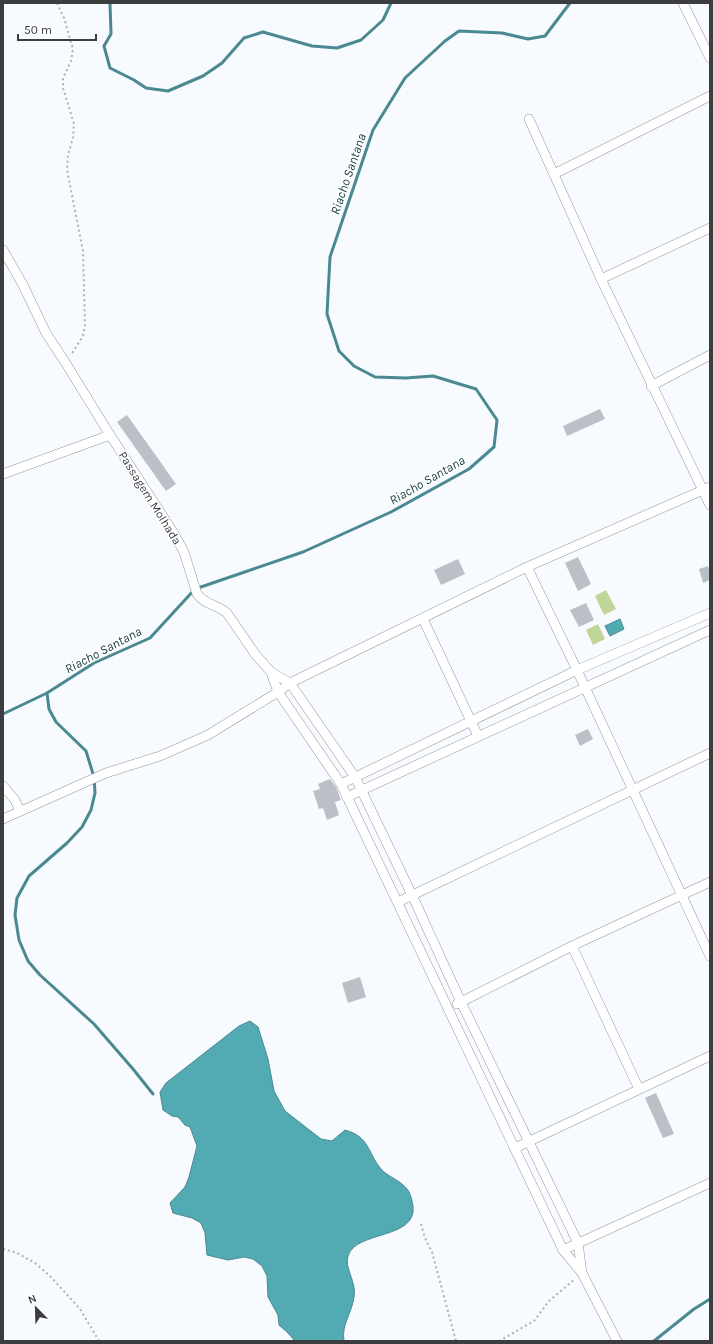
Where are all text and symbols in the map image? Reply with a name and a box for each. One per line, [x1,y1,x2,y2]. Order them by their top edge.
scale bar [18,16,96,42]
text: 50 m [24,23,52,37]
water label: Riacho Santana [327,131,369,217]
street label: Passagem Molhada [116,449,184,547]
water label: Riacho Santana [387,452,468,508]
water label: Riacho Santana [62,623,144,677]
north arrow [16,1288,56,1328]
text: N [26,1292,38,1307]

